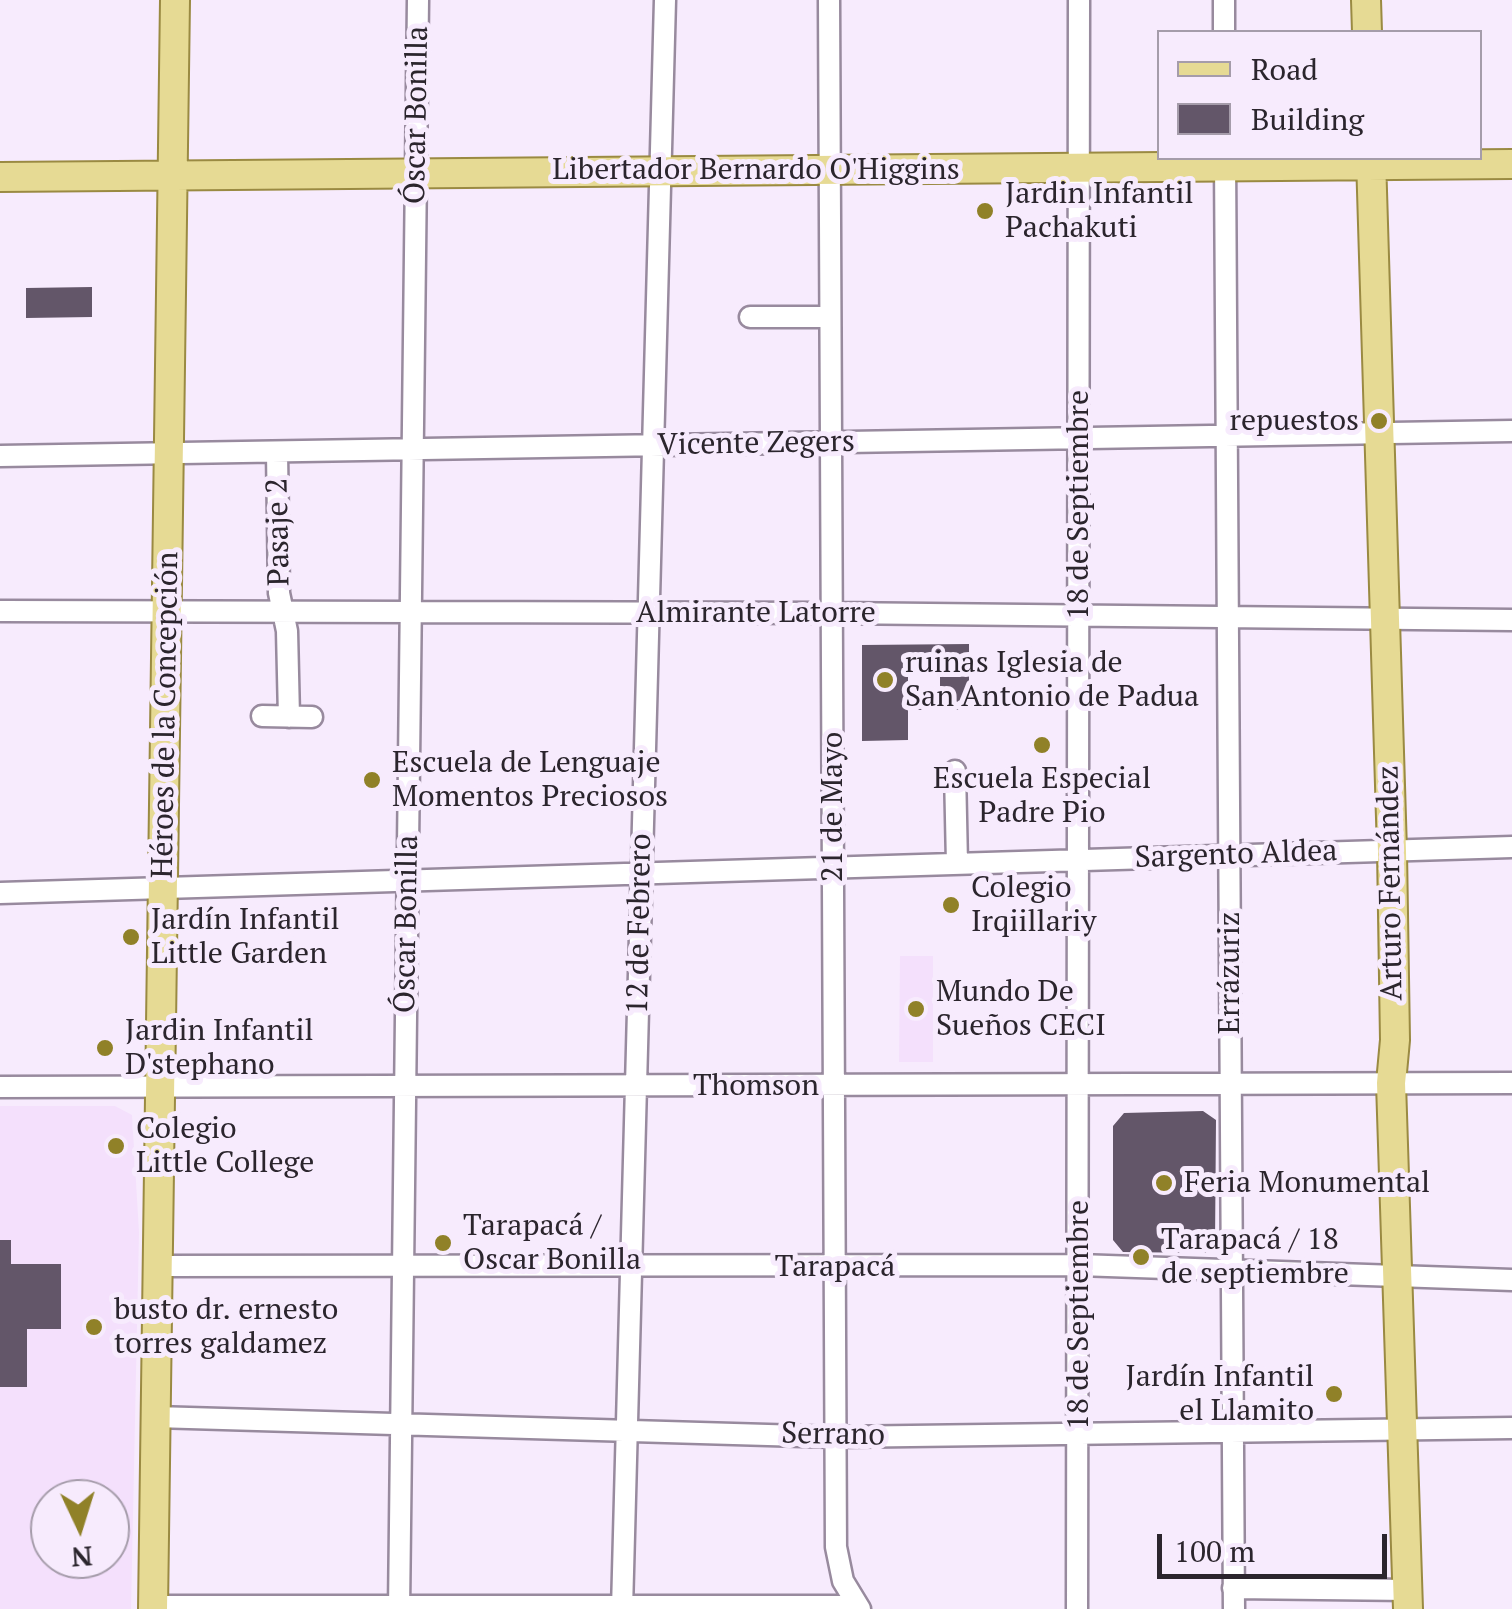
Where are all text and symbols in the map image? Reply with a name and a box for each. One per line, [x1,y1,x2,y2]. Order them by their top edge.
street label: Óscar Bonilla [397,26,437,204]
legend [1157,30,1482,160]
text: Road [1251,49,1318,89]
text: Building [1251,99,1364,139]
street label: Libertador Bernardo O'Higgins [552,152,960,188]
place label: Jardin Infantil Pachakuti [1005,176,1193,246]
marker: Jardin Infantil Pachakuti [974,200,996,222]
street label: 18 de Septiembre [1061,390,1097,620]
place label: repuestos [1229,403,1359,439]
marker: repuestos [1368,410,1390,432]
street label: Vicente Zegers [657,424,855,464]
street label: Pasaje 2 [260,478,298,586]
street label: Héroes de la Concepción [145,551,187,879]
street label: Almirante Latorre [636,595,876,631]
place label: ruinas Iglesia de San Antonio de Padua [905,645,1199,716]
marker: ruinas Iglesia de San Antonio de Padua [874,669,896,691]
street label: 21 de Mayo [815,732,851,882]
marker: Escuela Especial Padre Pio [1031,734,1053,756]
place label: Escuela de Lenguaje Momentos Preciosos [392,745,668,816]
place label: Escuela Especial Padre Pio [933,761,1151,832]
street label: Arturo Fernández [1371,765,1411,1001]
marker: Escuela de Lenguaje Momentos Preciosos [361,769,383,791]
street label: 12 de Febrero [620,833,660,1015]
street label: Sargento Aldea [1134,833,1338,877]
street label: Óscar Bonilla [387,835,427,1013]
place label: Colegio Irqiillariy [971,870,1096,940]
marker: Colegio Irqiillariy [940,894,962,916]
place label: Jardín Infantil Little Garden [151,902,339,972]
street label: Errázuriz [1212,912,1248,1034]
marker: Jardín Infantil Little Garden [120,926,142,948]
place label: Mundo De Sueños CECI [936,974,1106,1044]
marker: Mundo De Sueños CECI [905,998,927,1020]
place label: Jardin Infantil D'stephano [125,1013,313,1084]
marker: Jardin Infantil D'stephano [94,1037,116,1059]
street label: Thomson [693,1068,819,1104]
place label: Colegio Little College [136,1111,314,1182]
marker: Colegio Little College [105,1135,127,1157]
place label: Feria Monumental [1184,1165,1430,1201]
marker: Feria Monumental [1153,1172,1175,1194]
street label: 18 de Septiembre [1061,1200,1097,1430]
place label: Tarapacá / Oscar Bonilla [463,1208,641,1278]
place label: Tarapacá / 18 de septiembre [1161,1222,1349,1292]
marker: Tarapacá / Oscar Bonilla [432,1232,454,1254]
marker: Tarapacá / 18 de septiembre [1130,1246,1152,1268]
street label: Tarapacá [775,1249,895,1285]
place label: busto dr. ernesto torres galdamez [114,1292,338,1362]
marker: busto dr. ernesto torres galdamez [83,1316,105,1338]
place label: Jardín Infantil el Llamito [1126,1359,1314,1430]
marker: Jardín Infantil el Llamito [1323,1383,1345,1405]
street label: Serrano [781,1416,885,1454]
north arrow [30,1479,130,1579]
scale bar [1162,1514,1392,1576]
text: 100 m [1174,1531,1255,1571]
text: N [70,1538,94,1577]

